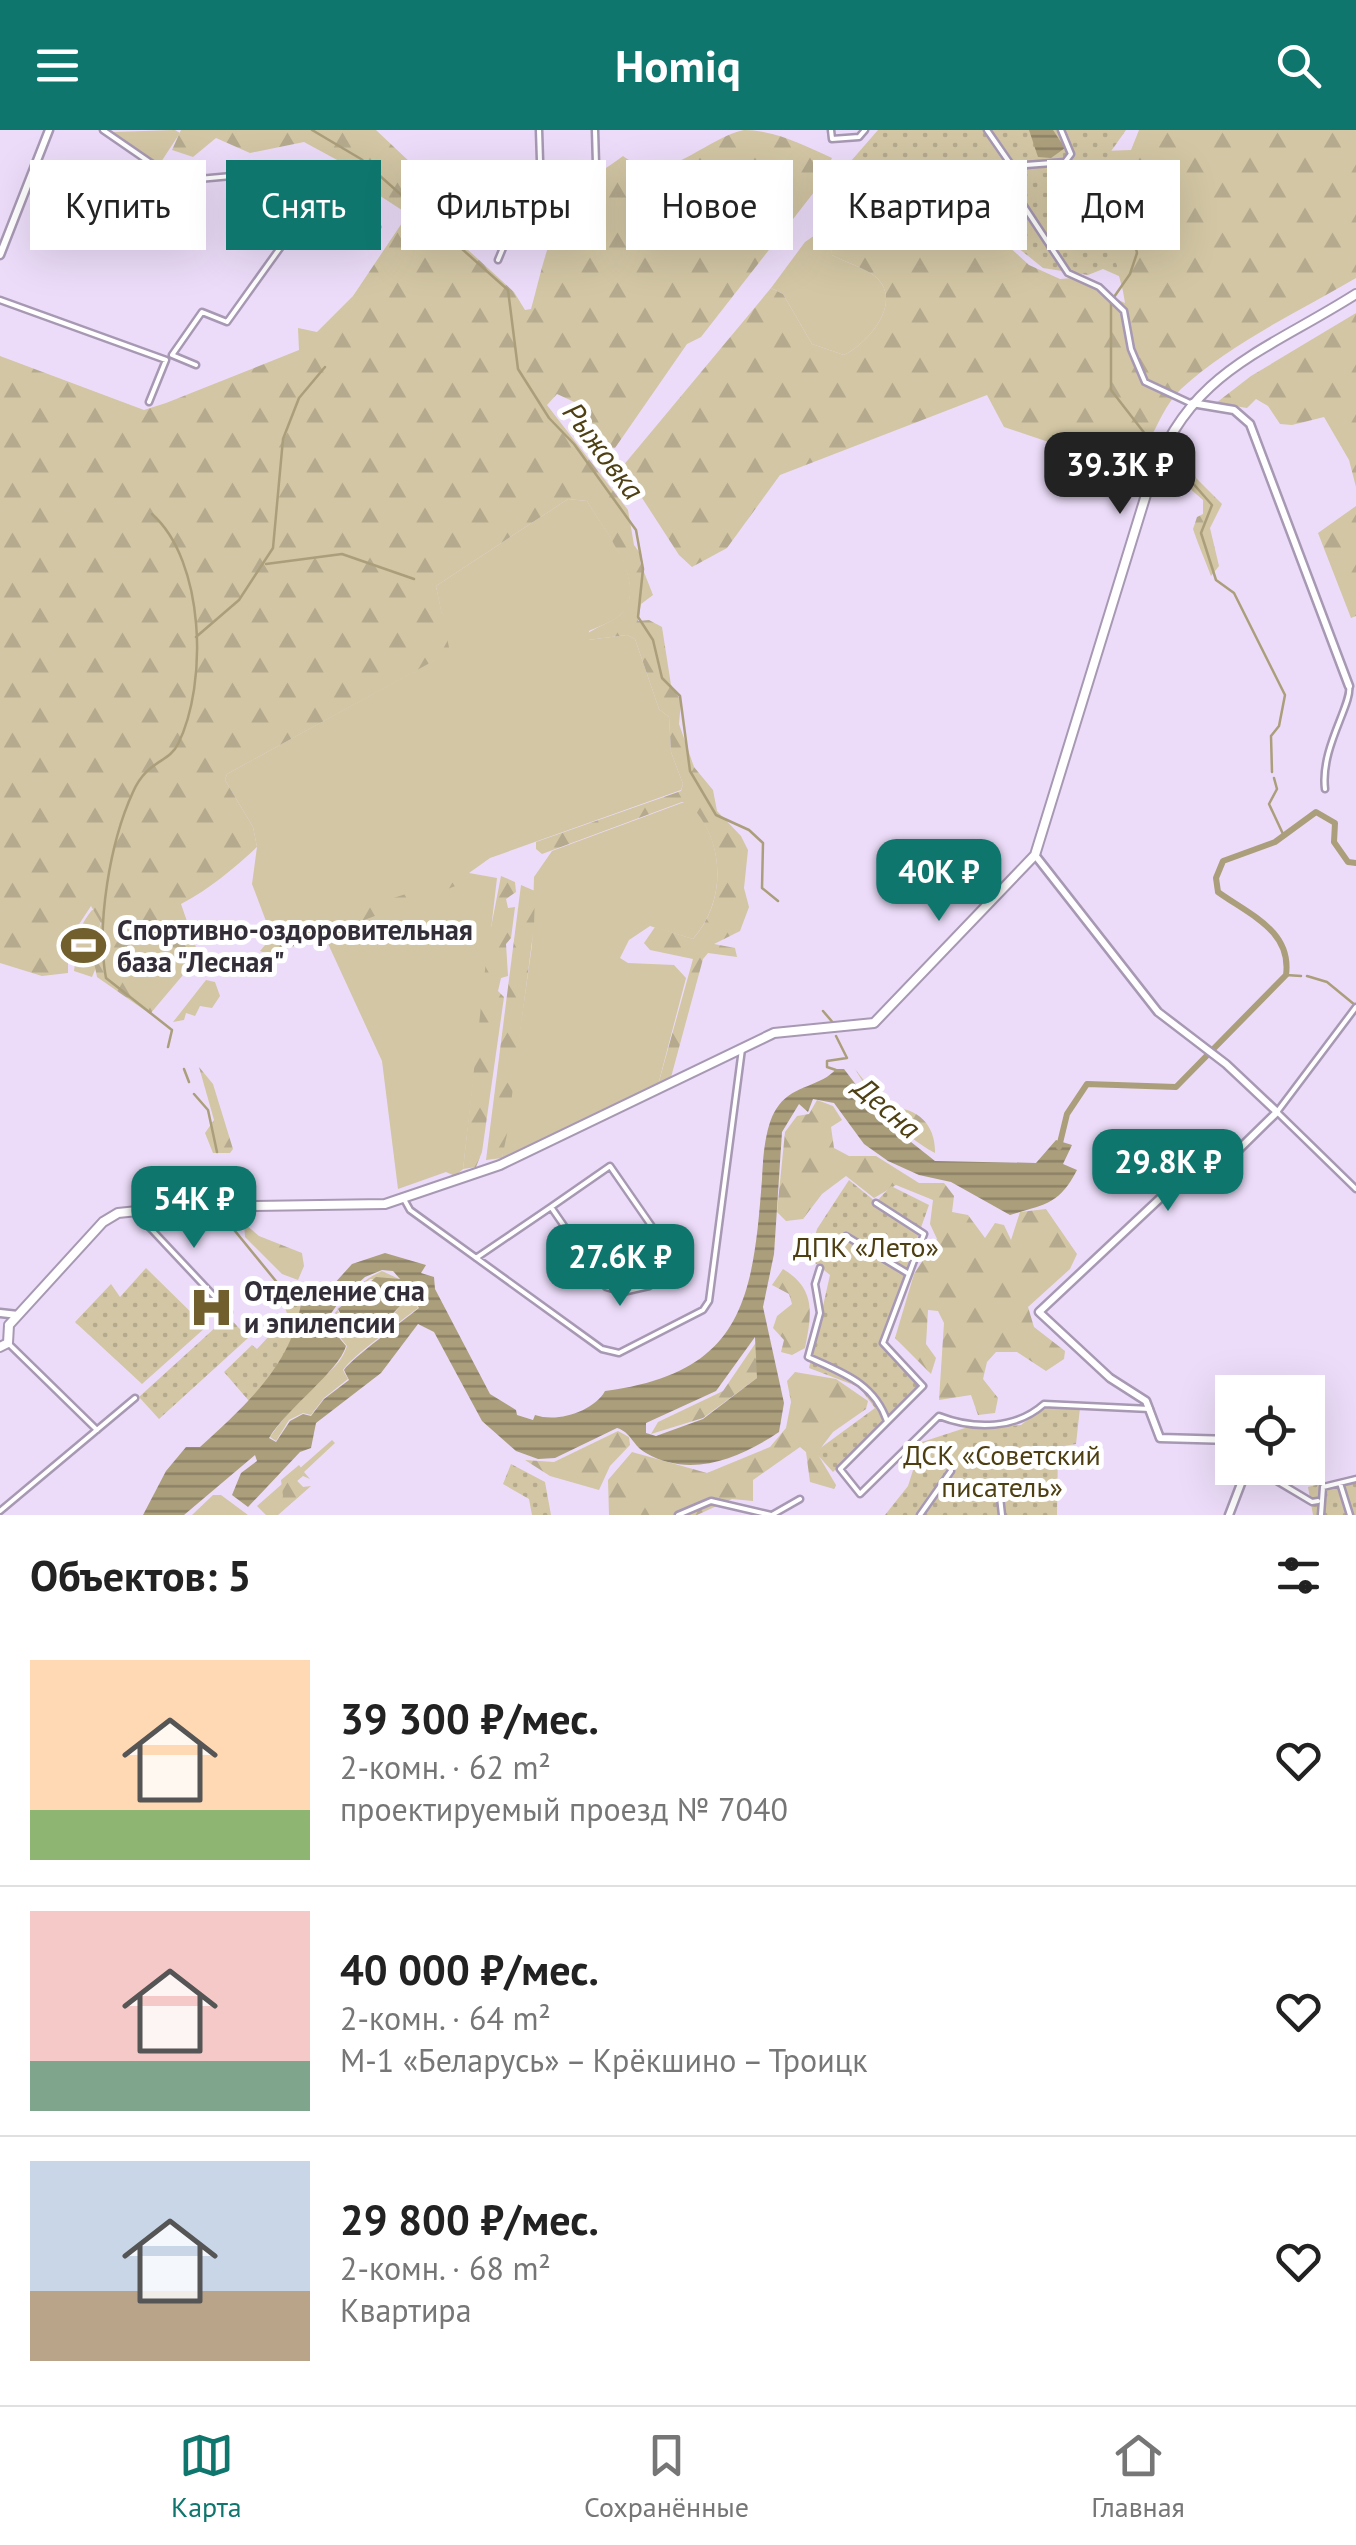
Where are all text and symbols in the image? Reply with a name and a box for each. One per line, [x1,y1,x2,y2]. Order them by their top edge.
text: Homiq [615,36,741,94]
icon: menu [30,38,85,93]
icon: search [1271,38,1326,93]
chip: Купить [30,160,206,250]
chip: Снять [226,160,381,250]
chip: Фильтры [401,160,606,250]
chip: Новое [626,160,793,250]
chip: Квартира [813,160,1027,250]
chip: Дом [1047,160,1180,250]
water label: Рыжовка [555,394,654,507]
pin: 39.3K ₽ [1028,432,1212,517]
text: 39.3K ₽ [1066,443,1174,485]
pin: 40K ₽ [869,839,1009,924]
text: 40K ₽ [898,850,980,892]
place label: Спортивно-оздоровительная база "Лесная" [117,911,473,980]
sports icon: Спортивно-оздоровительная база "Лесная" [60,922,108,970]
water label: Десна [845,1066,930,1147]
pin: 29.8K ₽ [1076,1129,1260,1214]
text: 29.8K ₽ [1114,1140,1222,1182]
pin: 54K ₽ [124,1166,264,1251]
text: 54K ₽ [153,1177,235,1219]
pin: 27.6K ₽ [528,1224,712,1309]
park label: ДПК «Лето» [793,1228,939,1265]
text: 27.6K ₽ [568,1235,672,1277]
place label: Отделение сна и эпилепсии [244,1272,425,1341]
hospital icon: Отделение сна и эпилепсии [187,1283,235,1331]
map controls [1215,1375,1325,1485]
button: locate [1215,1375,1325,1485]
park label: ДСК «Советский писатель» [903,1436,1101,1505]
text: Объектов: 5 [30,1548,251,1603]
icon: filters [1271,1548,1326,1603]
text: 39 300 ₽/мес. [340,1691,599,1746]
icon: home [110,1700,230,1820]
icon: heart [1271,1733,1326,1788]
text: 2-комн. · 62 m² [340,1746,551,1788]
text: проектируемый проезд № 7040 [340,1788,788,1830]
text: 40 000 ₽/мес. [340,1942,599,1997]
icon: home [110,1951,230,2071]
icon: heart [1271,1984,1326,2039]
text: 2-комн. · 64 m² [340,1997,551,2039]
text: М-1 «Беларусь» – Крёкшино – Троицк [340,2039,868,2081]
text: 29 800 ₽/мес. [340,2192,599,2247]
icon: home [110,2201,230,2321]
icon: heart [1271,2234,1326,2289]
text: 2-комн. · 68 m² [340,2247,551,2289]
text: Квартира [340,2289,472,2331]
tab: Карта [171,2428,242,2525]
tab: Сохранённые [584,2428,749,2525]
tab: Главная [1091,2428,1185,2525]

